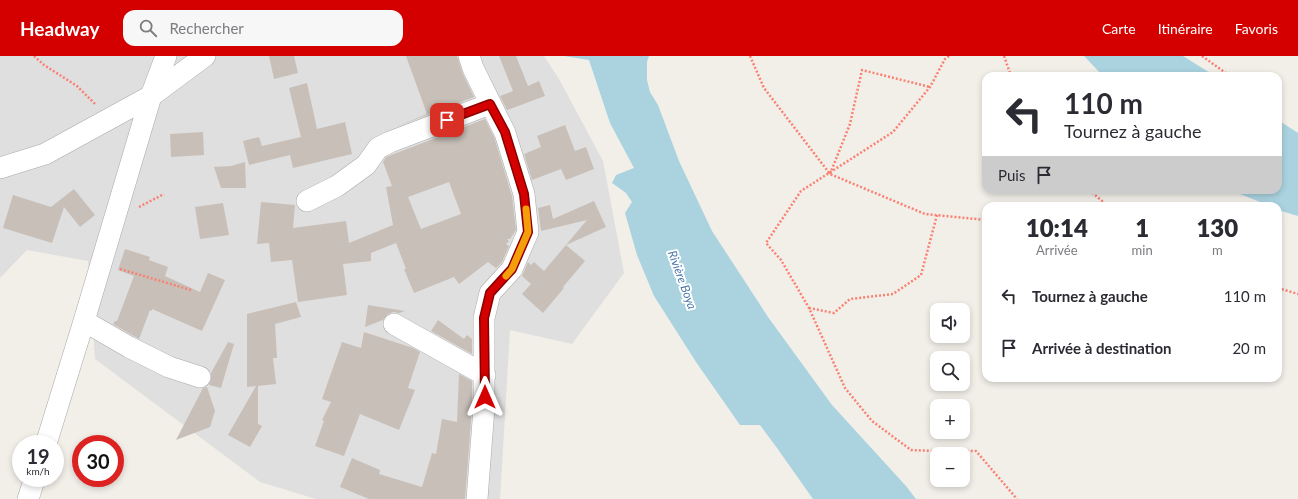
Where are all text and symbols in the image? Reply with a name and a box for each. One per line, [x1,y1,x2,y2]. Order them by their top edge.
search box [123,10,403,46]
text: Headway [20,17,99,40]
icon: search [137,17,159,39]
text: Rechercher [169,19,244,37]
text: Carte [1102,20,1136,37]
text: Itinéraire [1158,20,1213,37]
text: Favoris [1235,20,1278,37]
text: 110 m [1064,86,1143,120]
icon: left [998,88,1050,140]
pin [430,103,464,137]
icon: arrive [436,109,458,131]
text: Tournez à gauche [1064,120,1202,142]
icon: arrive [1033,164,1055,186]
text: Puis [998,166,1025,184]
text: 10:14 [1026,213,1088,242]
text: 1 [1135,213,1149,242]
text: 130 [1196,213,1238,242]
text: Arrivée [1036,242,1078,258]
text: min [1132,242,1153,258]
text: m [1212,242,1223,258]
water label: Rivière Boya [665,249,700,311]
icon: left [998,285,1020,307]
text: Tournez à gauche [1032,287,1148,305]
text: 110 m [1224,287,1266,305]
map controls [930,303,970,487]
button: sound [930,303,970,343]
icon: arrive [998,337,1020,359]
text: Arrivée à destination [1032,339,1171,357]
text: 20 m [1232,339,1266,357]
button: search [930,351,970,391]
position arrow [464,376,506,418]
button: + [930,399,970,439]
speed limit sign: 30 [72,435,124,487]
text: 19 [26,444,50,468]
button: − [930,447,970,487]
text: km/h [26,465,50,477]

